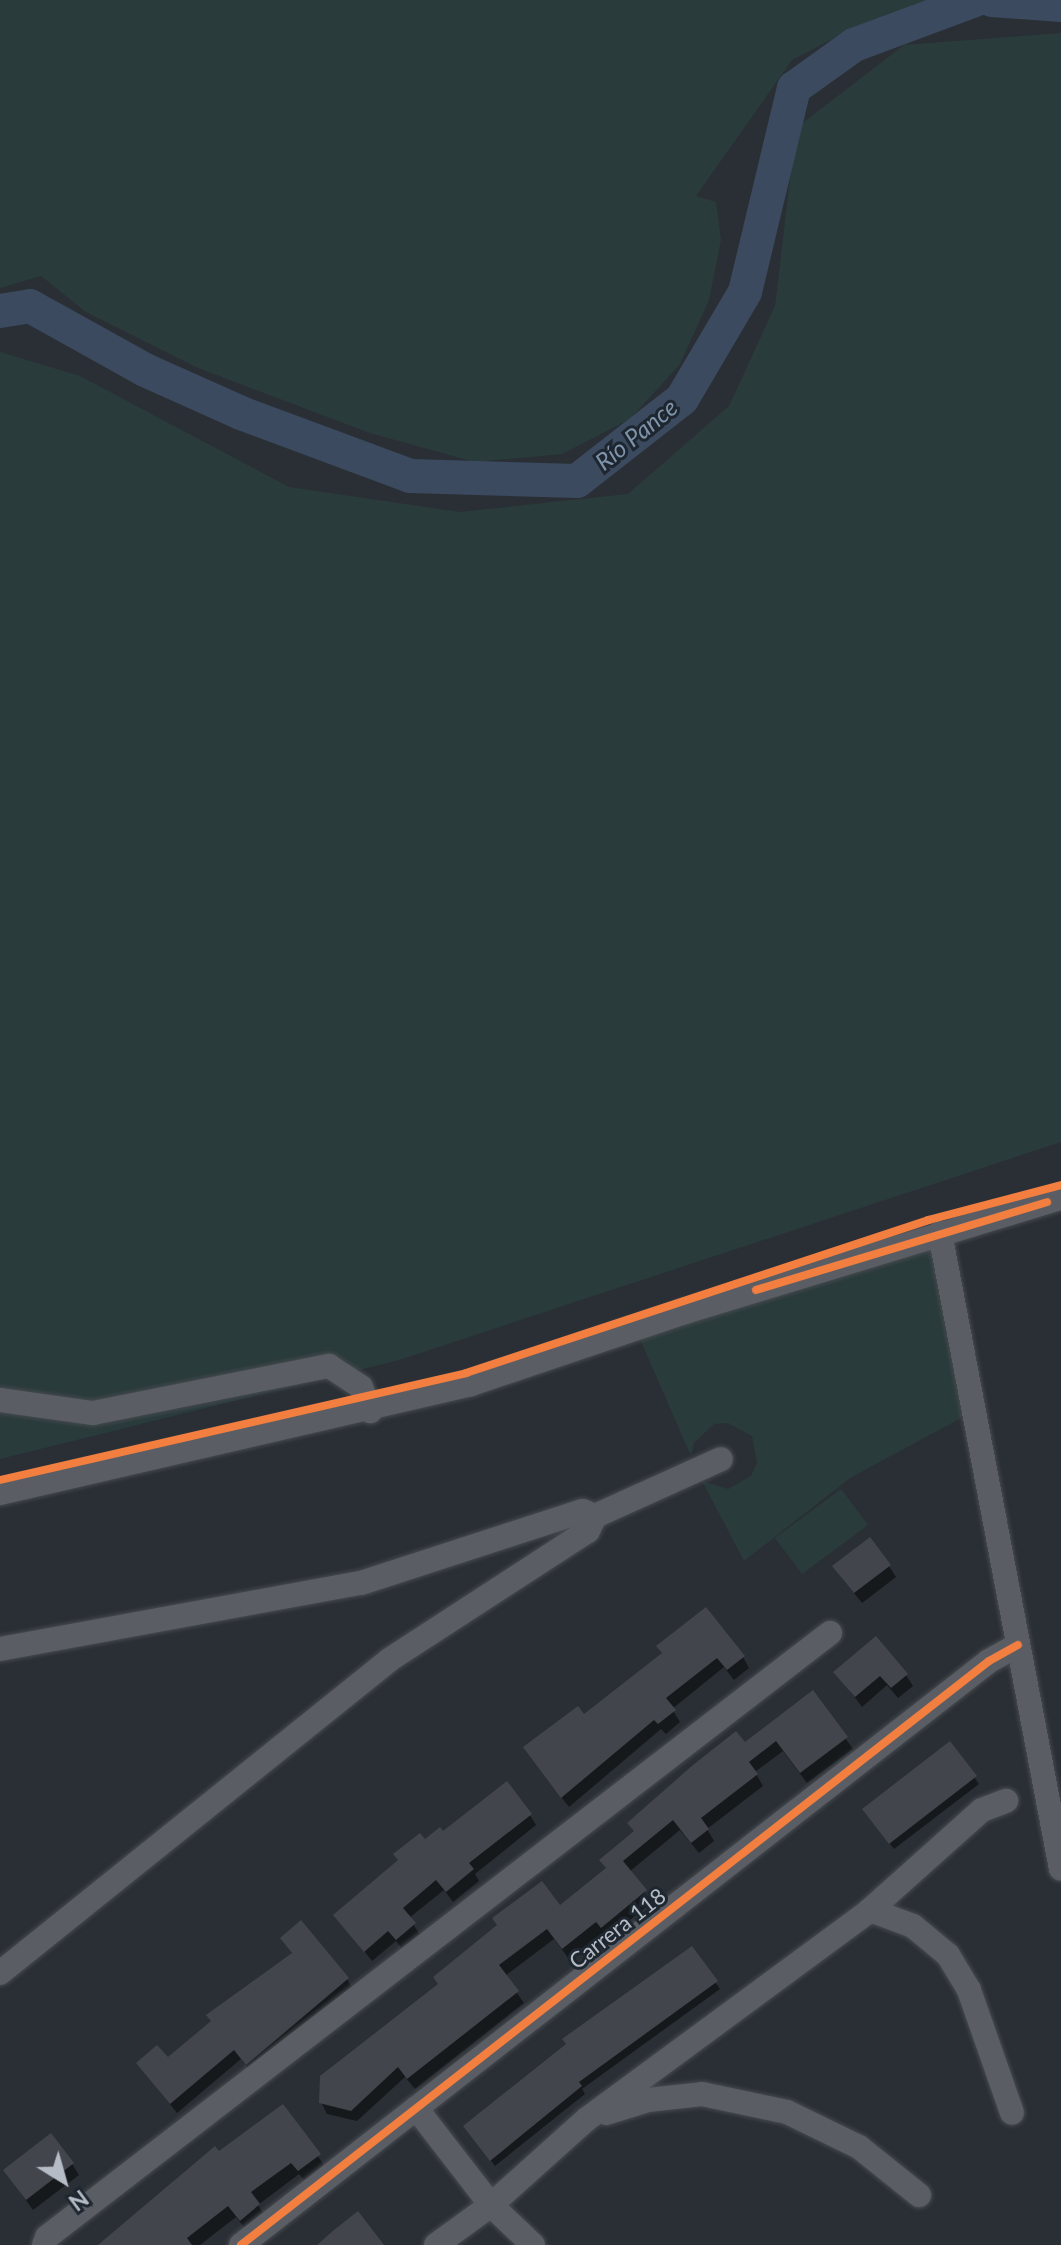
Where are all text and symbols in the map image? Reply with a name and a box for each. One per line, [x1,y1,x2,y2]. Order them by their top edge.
water label: Río Pance [589,392,683,476]
street label: Carrera 118 [563,1882,671,1974]
north arrow [24,2141,104,2221]
text: N [64,2185,94,2216]

